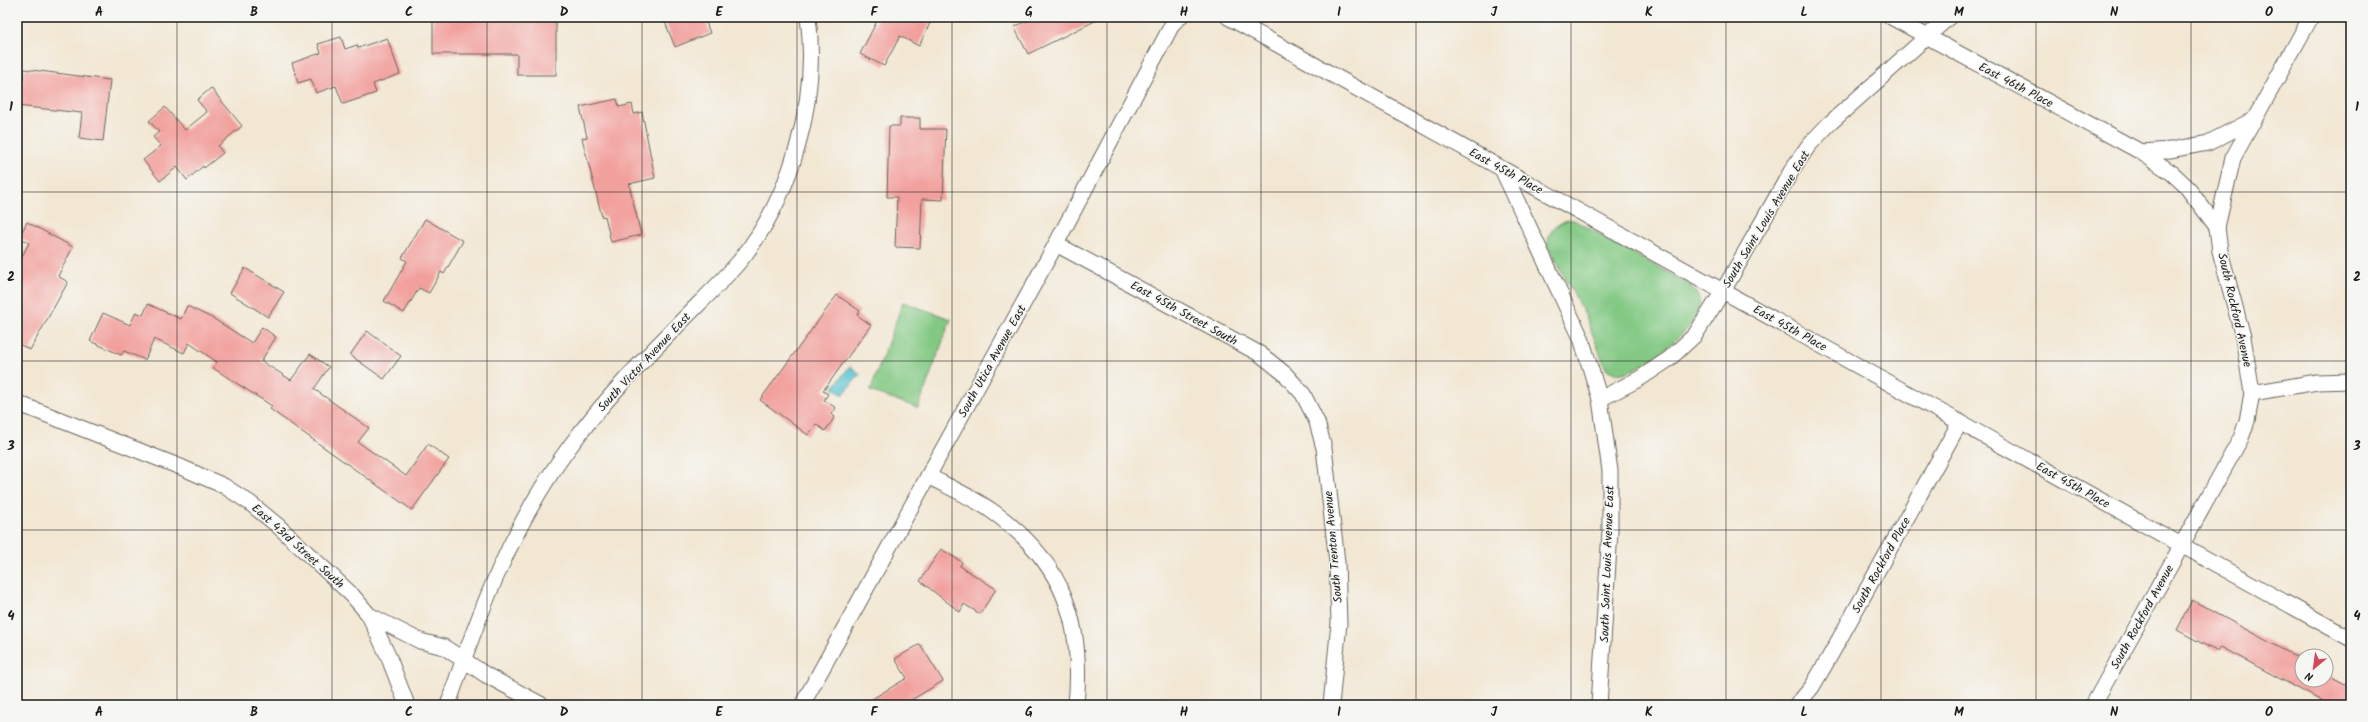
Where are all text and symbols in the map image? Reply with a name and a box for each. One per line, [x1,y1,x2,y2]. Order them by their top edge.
text: A [95,2,103,23]
text: B [250,2,258,23]
text: C [405,2,413,23]
text: D [560,2,569,23]
text: E [715,2,723,23]
text: F [870,2,878,23]
text: G [1025,2,1033,23]
text: H [1180,2,1189,23]
text: I [1337,2,1341,23]
text: J [1491,2,1498,23]
text: K [1645,2,1653,23]
text: L [1800,2,1808,23]
text: M [1954,2,1964,23]
text: N [2110,2,2119,23]
text: O [2265,2,2273,23]
street label: East 46th Place [1975,58,2057,113]
text: 1 [9,97,13,118]
text: 1 [2355,97,2359,118]
street label: East 45th Place [1465,143,1547,200]
street label: South Saint Louis Avenue East [1718,147,1815,292]
street label: South Rockford Avenue [2212,251,2257,370]
text: 2 [7,267,15,288]
text: 2 [2353,267,2361,288]
street label: East 45th Street South [1127,276,1241,351]
street label: East 45th Place [1749,300,1831,357]
street label: South Utica Avenue East [953,301,1032,421]
street label: South Victor Avenue East [593,308,696,416]
text: 3 [6,436,15,457]
text: 3 [2352,436,2361,457]
street label: East 45th Place [2032,457,2114,514]
street label: South Saint Louis Avenue East [1595,485,1620,643]
street label: South Trenton Avenue [1319,490,1348,604]
street label: East 43rd Street South [247,499,348,593]
street label: South Rockford Place [1847,513,1916,617]
street label: South Rockford Avenue [2106,561,2179,673]
text: 4 [7,606,15,627]
text: 4 [2353,606,2361,627]
north arrow [2294,648,2334,688]
text: N [2302,666,2317,685]
text: A [95,702,103,722]
text: B [250,702,258,722]
text: C [405,702,413,722]
text: D [560,702,569,722]
text: E [715,702,723,722]
text: F [870,702,878,722]
text: G [1025,702,1033,722]
text: H [1180,702,1189,722]
text: I [1337,702,1341,722]
text: J [1491,702,1498,722]
text: K [1645,702,1653,722]
text: L [1800,702,1808,722]
text: M [1954,702,1964,722]
text: N [2110,702,2119,722]
text: O [2265,702,2273,722]

